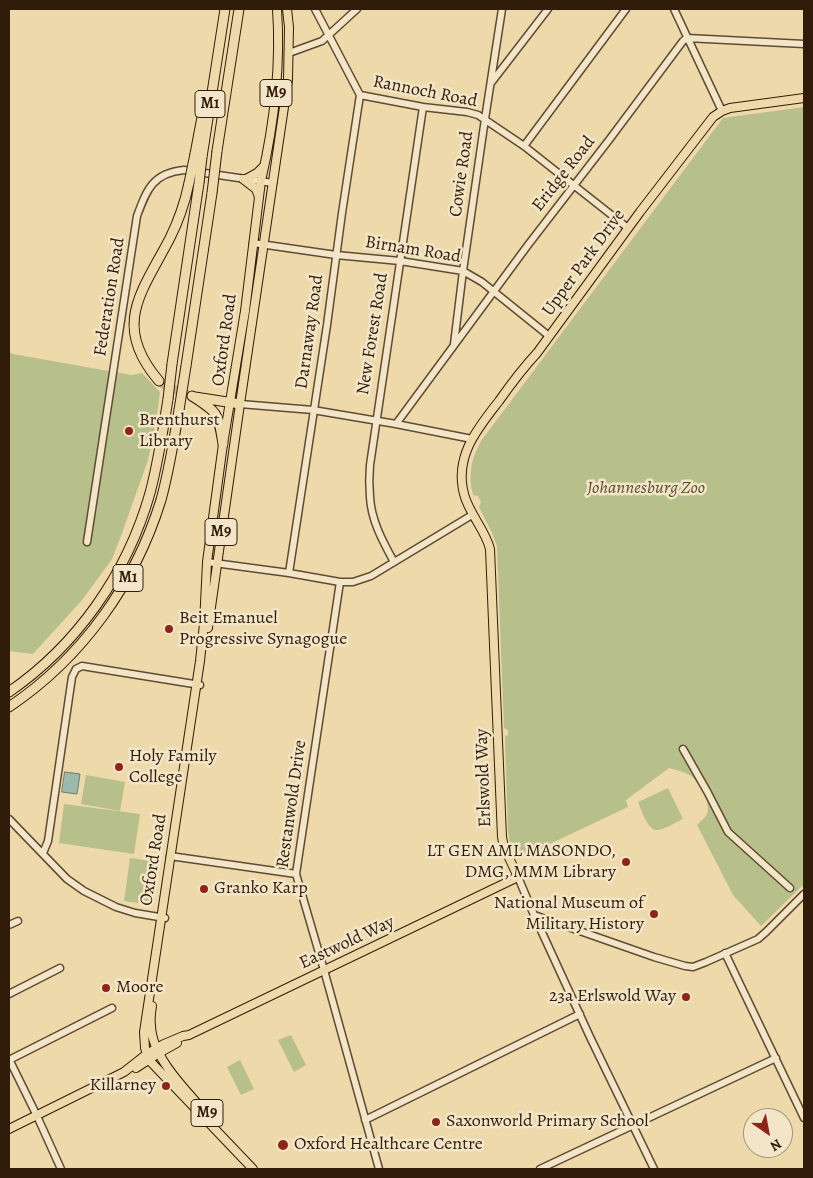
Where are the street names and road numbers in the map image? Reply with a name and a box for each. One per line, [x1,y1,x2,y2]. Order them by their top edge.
street label: Rannoch Road [371,71,479,113]
road number: M9 [260,80,292,106]
road number: M1 [195,90,225,118]
street label: Cowie Road [445,130,479,218]
street label: Eridge Road [528,132,600,216]
street label: Upper Park Drive [538,205,630,321]
street label: Birnam Road [364,232,462,268]
street label: Federation Road [90,236,130,358]
street label: New Forest Road [353,271,393,397]
street label: Darnaway Road [291,273,329,391]
street label: Oxford Road [208,292,242,388]
road number: M9 [205,518,237,546]
road number: M1 [113,564,143,592]
street label: Erlswold Way [471,728,497,828]
street label: Restanwold Drive [272,739,312,869]
street label: Oxford Road [136,812,172,908]
street label: Eastwold Way [296,912,398,974]
road number: M9 [191,1100,223,1126]

